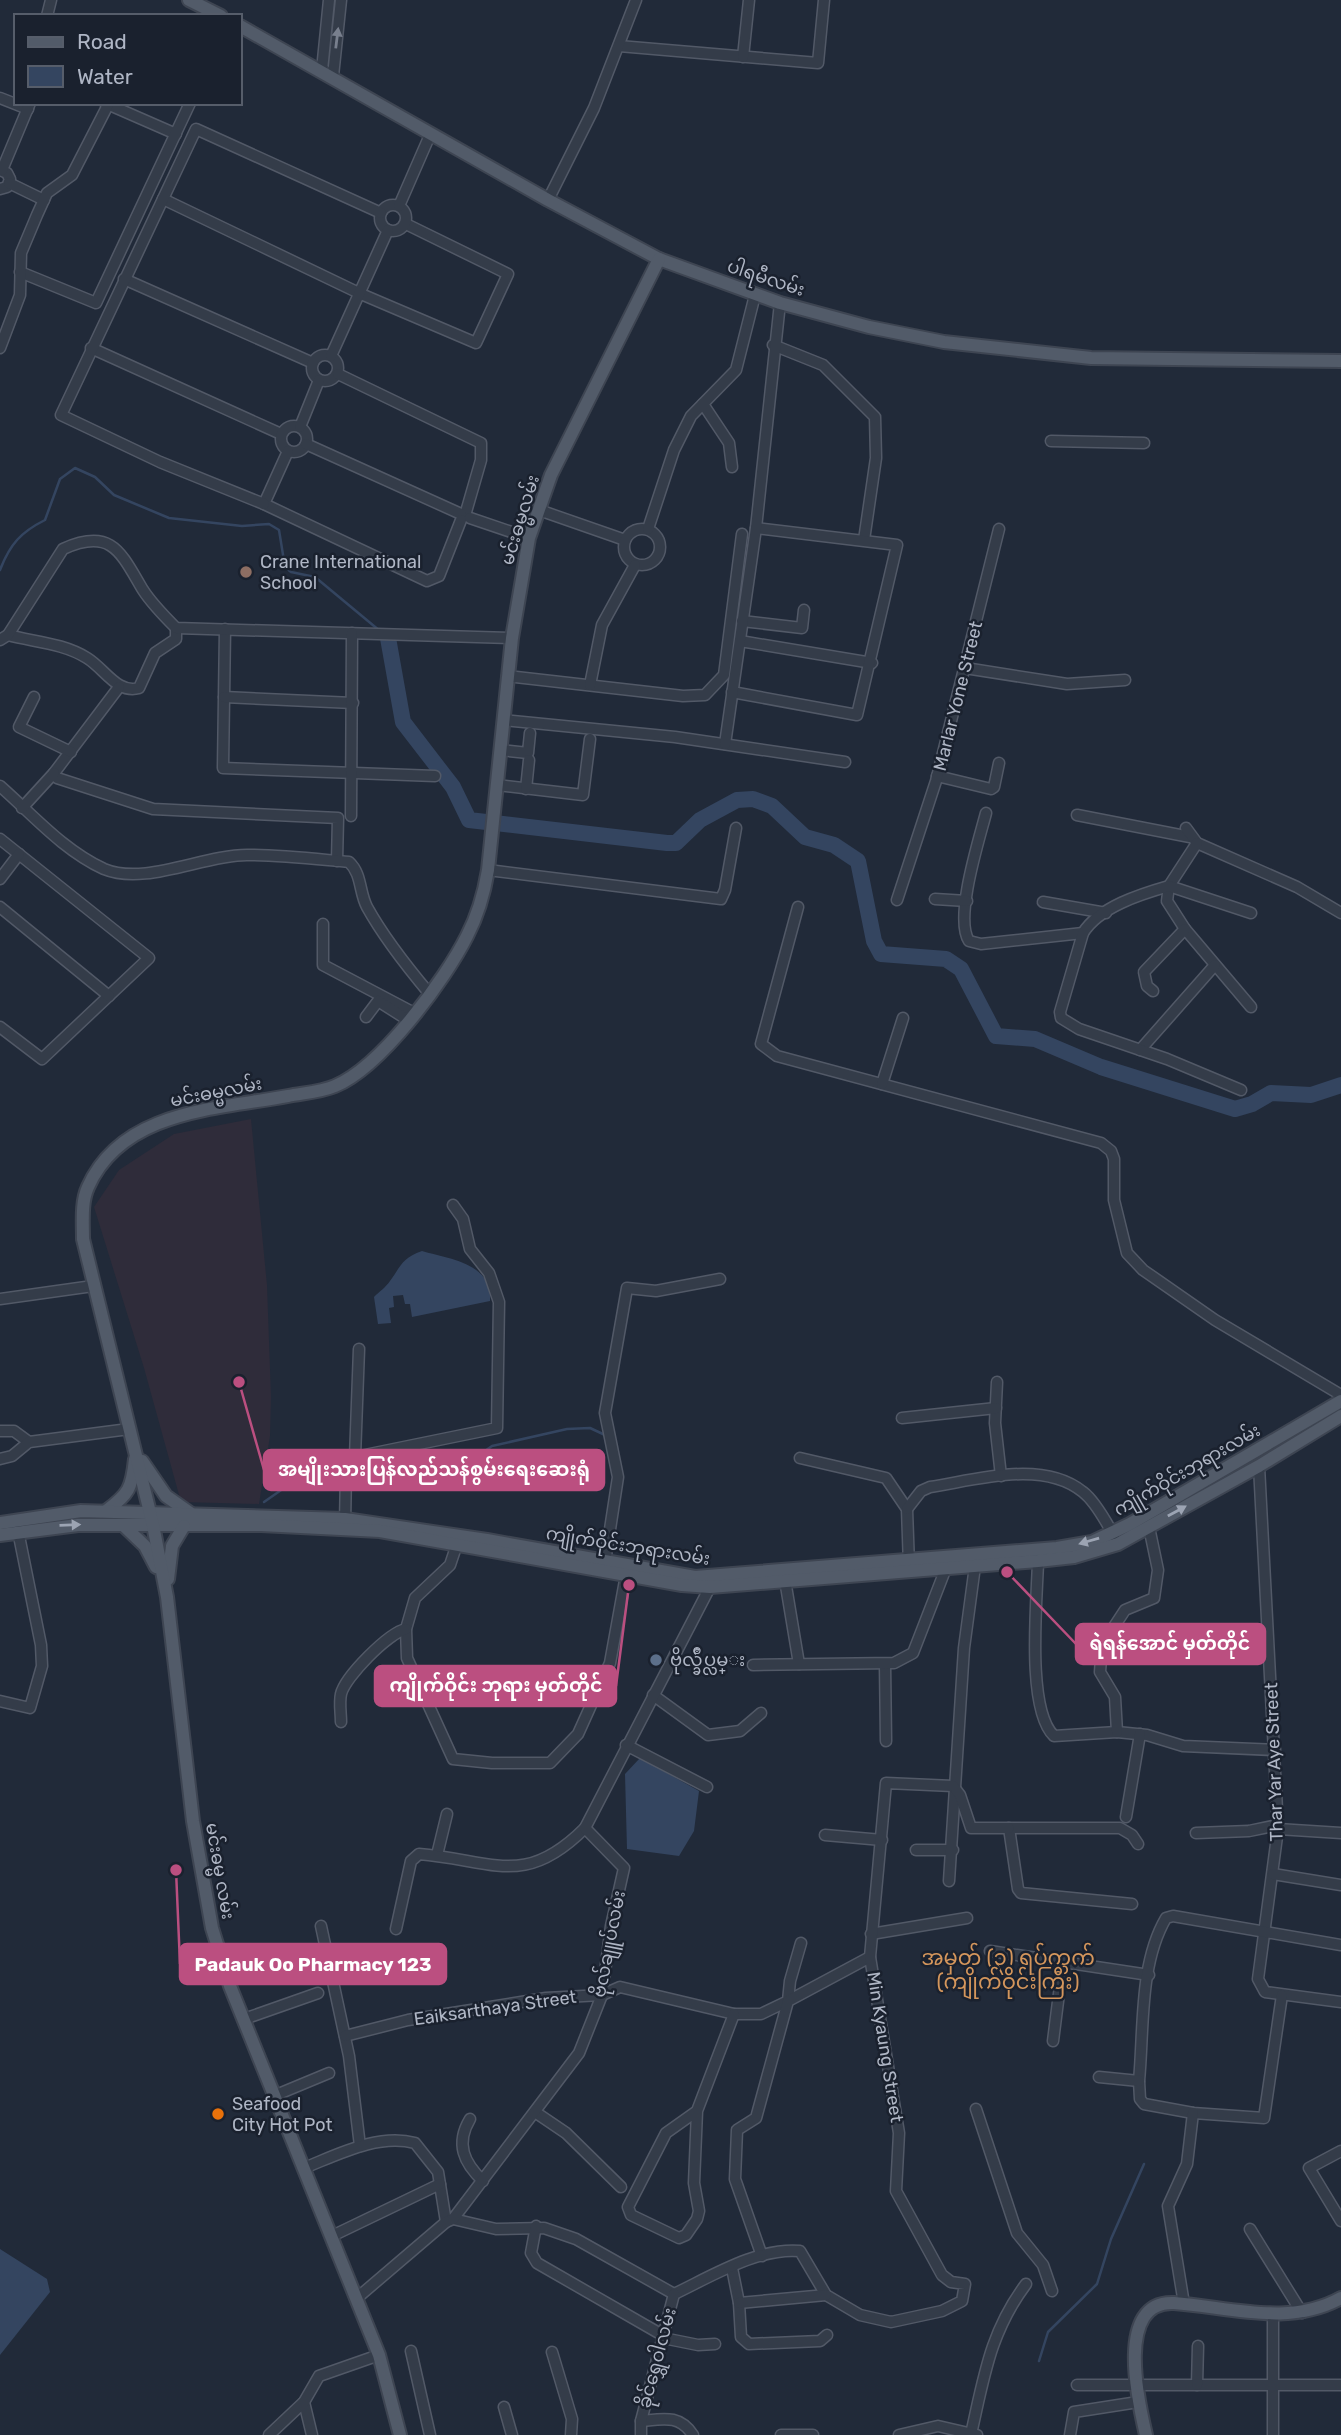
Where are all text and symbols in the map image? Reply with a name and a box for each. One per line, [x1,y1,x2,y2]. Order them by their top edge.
legend [14,14,242,105]
one-way arrow [332,27,343,49]
text: Road [77,29,127,54]
text: Water [77,64,133,89]
street label: ပါရမီလမ်း [723,252,808,305]
street label: မင်းဓမ္မလမ်း [494,472,548,569]
place label: Crane International School [260,551,421,594]
marker: Crane International School [238,564,254,580]
street label: Marlar Yone Street [929,619,987,773]
street label: မင်းဓမ္မလမ်း [168,1070,265,1116]
street label: ကျိုက်ဝိုင်းဘုရားလမ်း [1108,1416,1266,1524]
callout: အမျိုးသားပြန်လည်သန်စွမ်းရေးဆေးရုံ [264,1450,604,1490]
text: အမျိုးသားပြန်လည်သန်စွမ်းရေးဆေးရုံ [278,1456,590,1486]
one-way arrow [1168,1505,1187,1517]
street label: ကျိုက်ဝိုင်းဘုရားလမ်း [544,1519,712,1574]
one-way arrow [60,1520,82,1531]
one-way arrow [1079,1537,1100,1547]
callout: ရဲရန်အောင် မှတ်တိုင် [1076,1624,1265,1664]
text: ရဲရန်အောင် မှတ်တိုင် [1090,1630,1250,1659]
place label: ဗိုလ္ခ်ဳပ္လမ္း [670,1646,745,1675]
marker: ဗိုလ္ခ်ဳပ္လမ္း [648,1652,664,1668]
callout: ကျိုက်ဝိုင်း ဘုရား မှတ်တိုင် [375,1666,616,1706]
text: ကျိုက်ဝိုင်း ဘုရား မှတ်တိုင် [389,1672,603,1702]
street label: Thar Yar Aye Street [1260,1682,1288,1842]
street label: မင်းဓမ္မ လမ်း [196,1821,241,1922]
street label: ဗိုလ်ချူပ်လမ်း [585,1888,634,2000]
district label: အမှတ် (၃) ရပ်ကွက် (ကျိုက်ဝိုင်းကြီး) [921,1942,1095,2000]
callout: Padauk Oo Pharmacy 123 [180,1944,446,1984]
text: Padauk Oo Pharmacy 123 [194,1953,432,1976]
street label: Min Kyaung Street [862,1970,908,2124]
street label: Eaiksarthaya Street [412,1986,578,2030]
place label: Seafood City Hot Pot [232,2093,333,2136]
marker: Seafood City Hot Pot [210,2106,226,2122]
street label: ခိုင်ရွှေဝါလမ်း [630,2305,685,2412]

